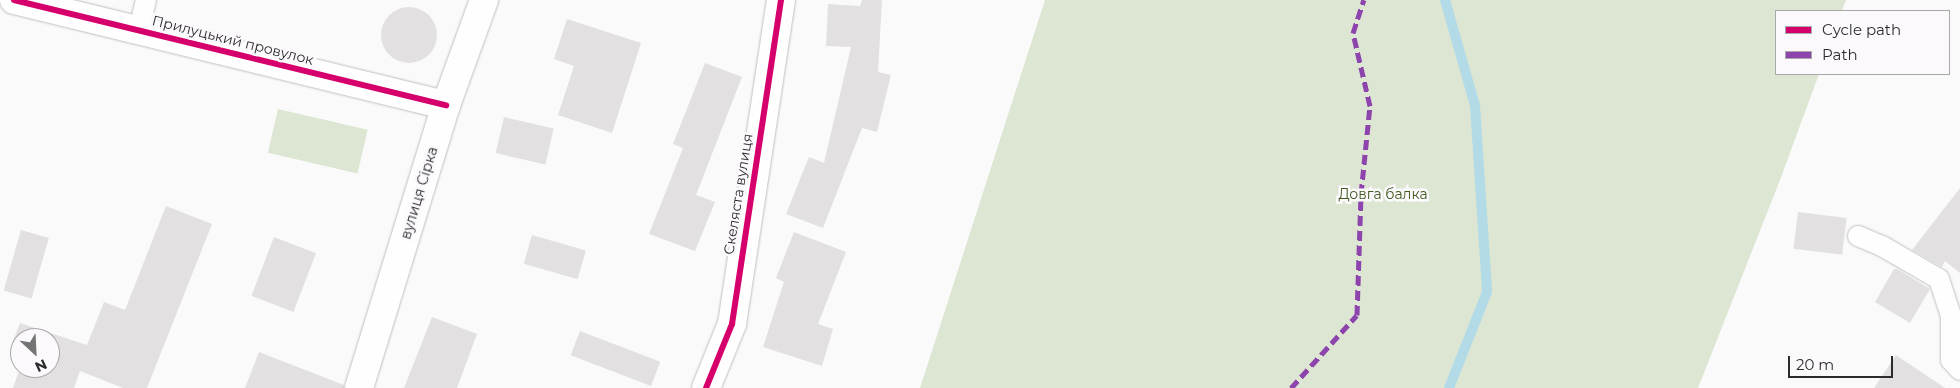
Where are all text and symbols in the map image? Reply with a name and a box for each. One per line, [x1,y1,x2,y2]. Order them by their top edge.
legend [1775,10,1950,75]
street label: Прилуцький провулок [151,12,315,68]
text: Cycle path [1822,20,1901,39]
text: Path [1822,45,1858,64]
street label: Скеляста вулиця [720,132,756,256]
street label: вулиця Сірка [397,145,441,241]
park label: Довга балка [1338,186,1428,202]
north arrow [10,328,60,378]
scale bar [1790,346,1895,378]
text: N [32,355,50,376]
text: 20 m [1796,355,1834,374]

